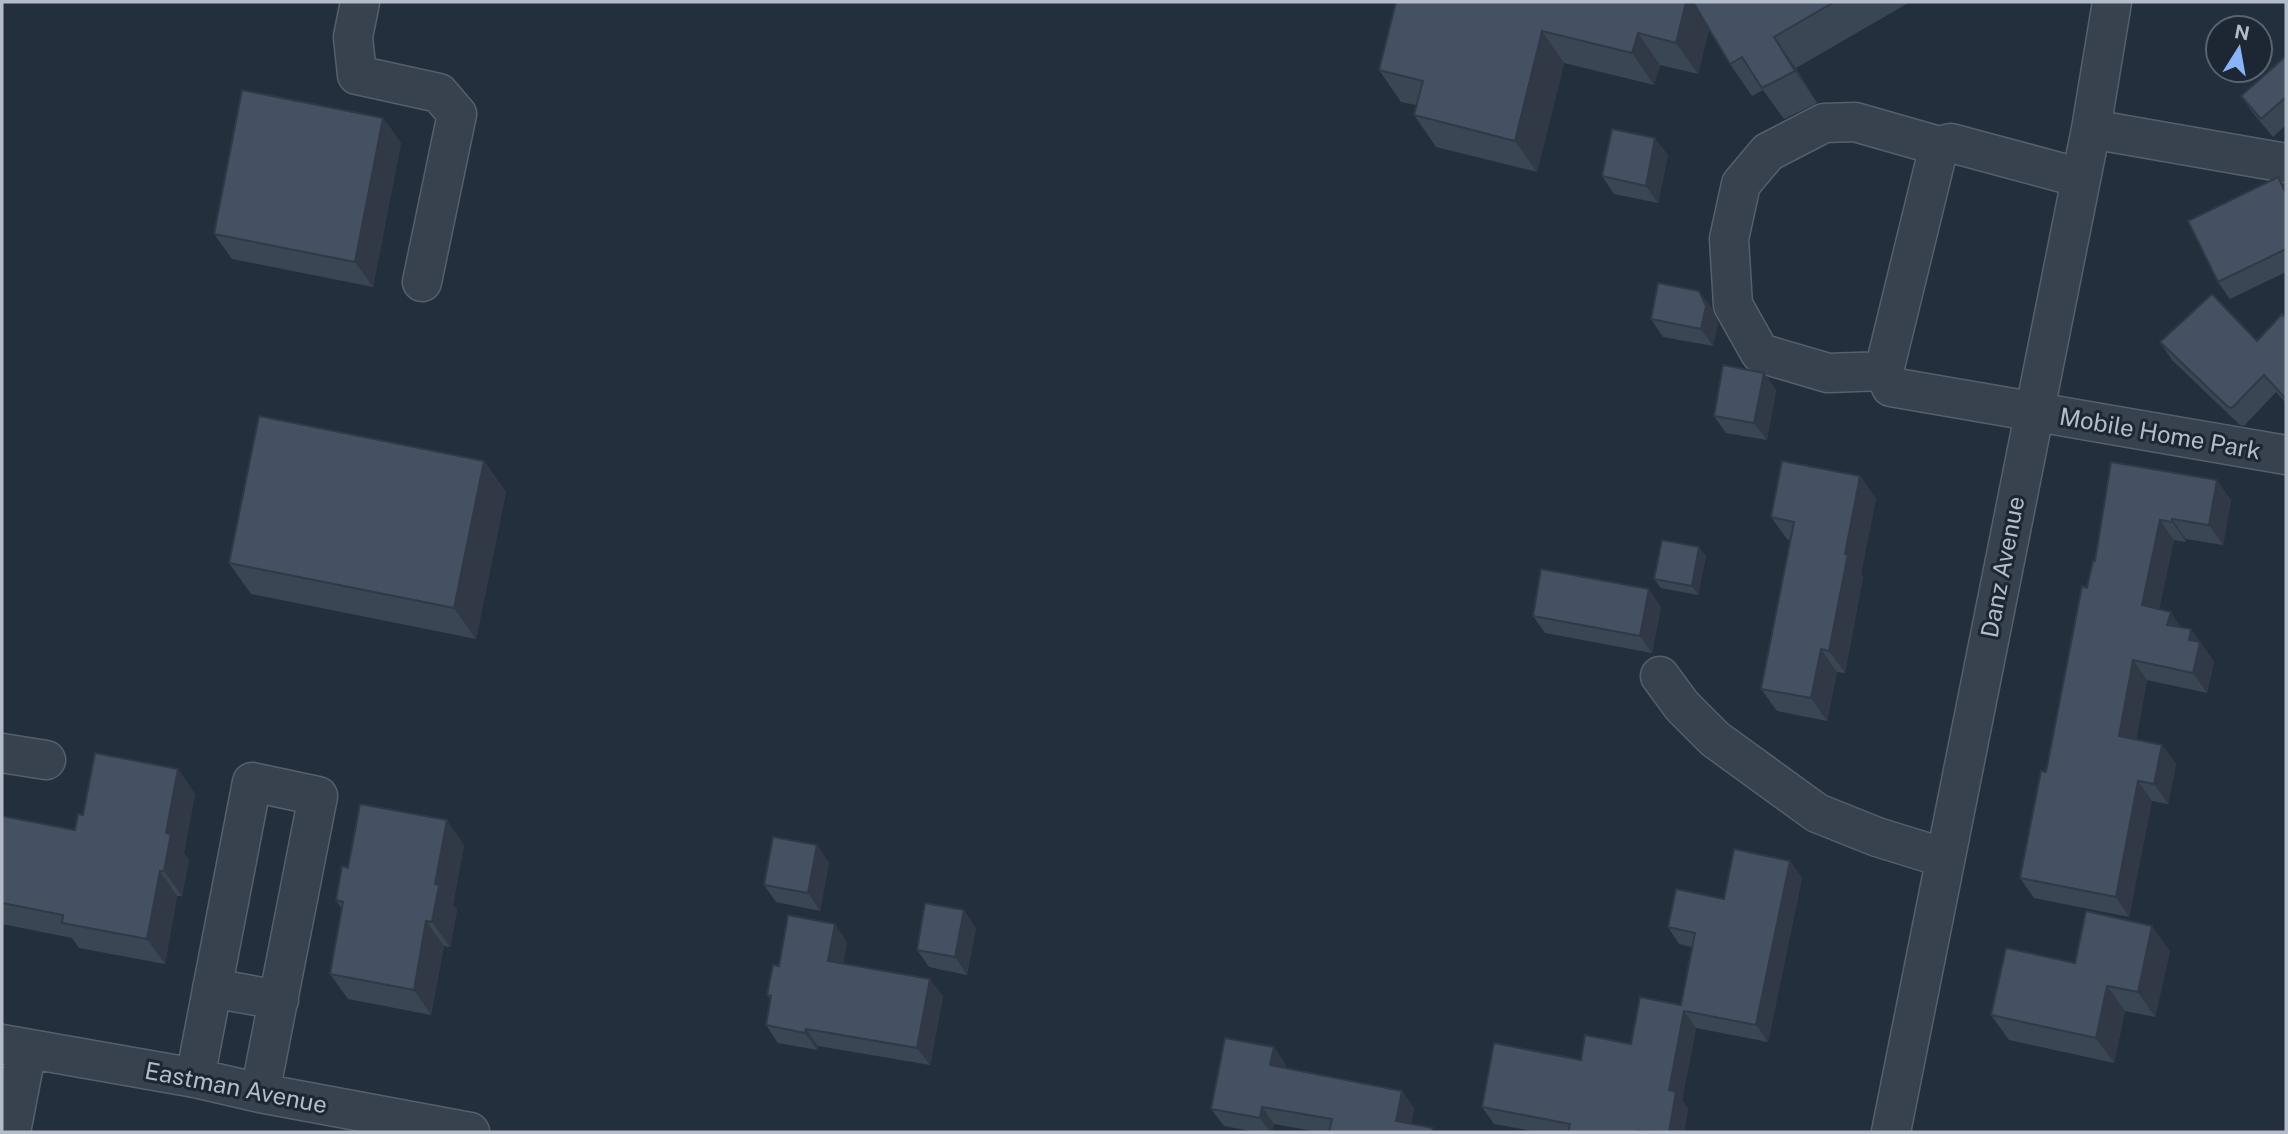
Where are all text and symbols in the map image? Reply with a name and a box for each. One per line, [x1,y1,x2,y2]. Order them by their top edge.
north arrow [2204,14,2274,84]
text: N [2233,20,2252,45]
street label: Mobile Home Park [2057,402,2263,465]
street label: Danz Avenue [1975,494,2029,640]
street label: Eastman Avenue [143,1056,330,1118]

